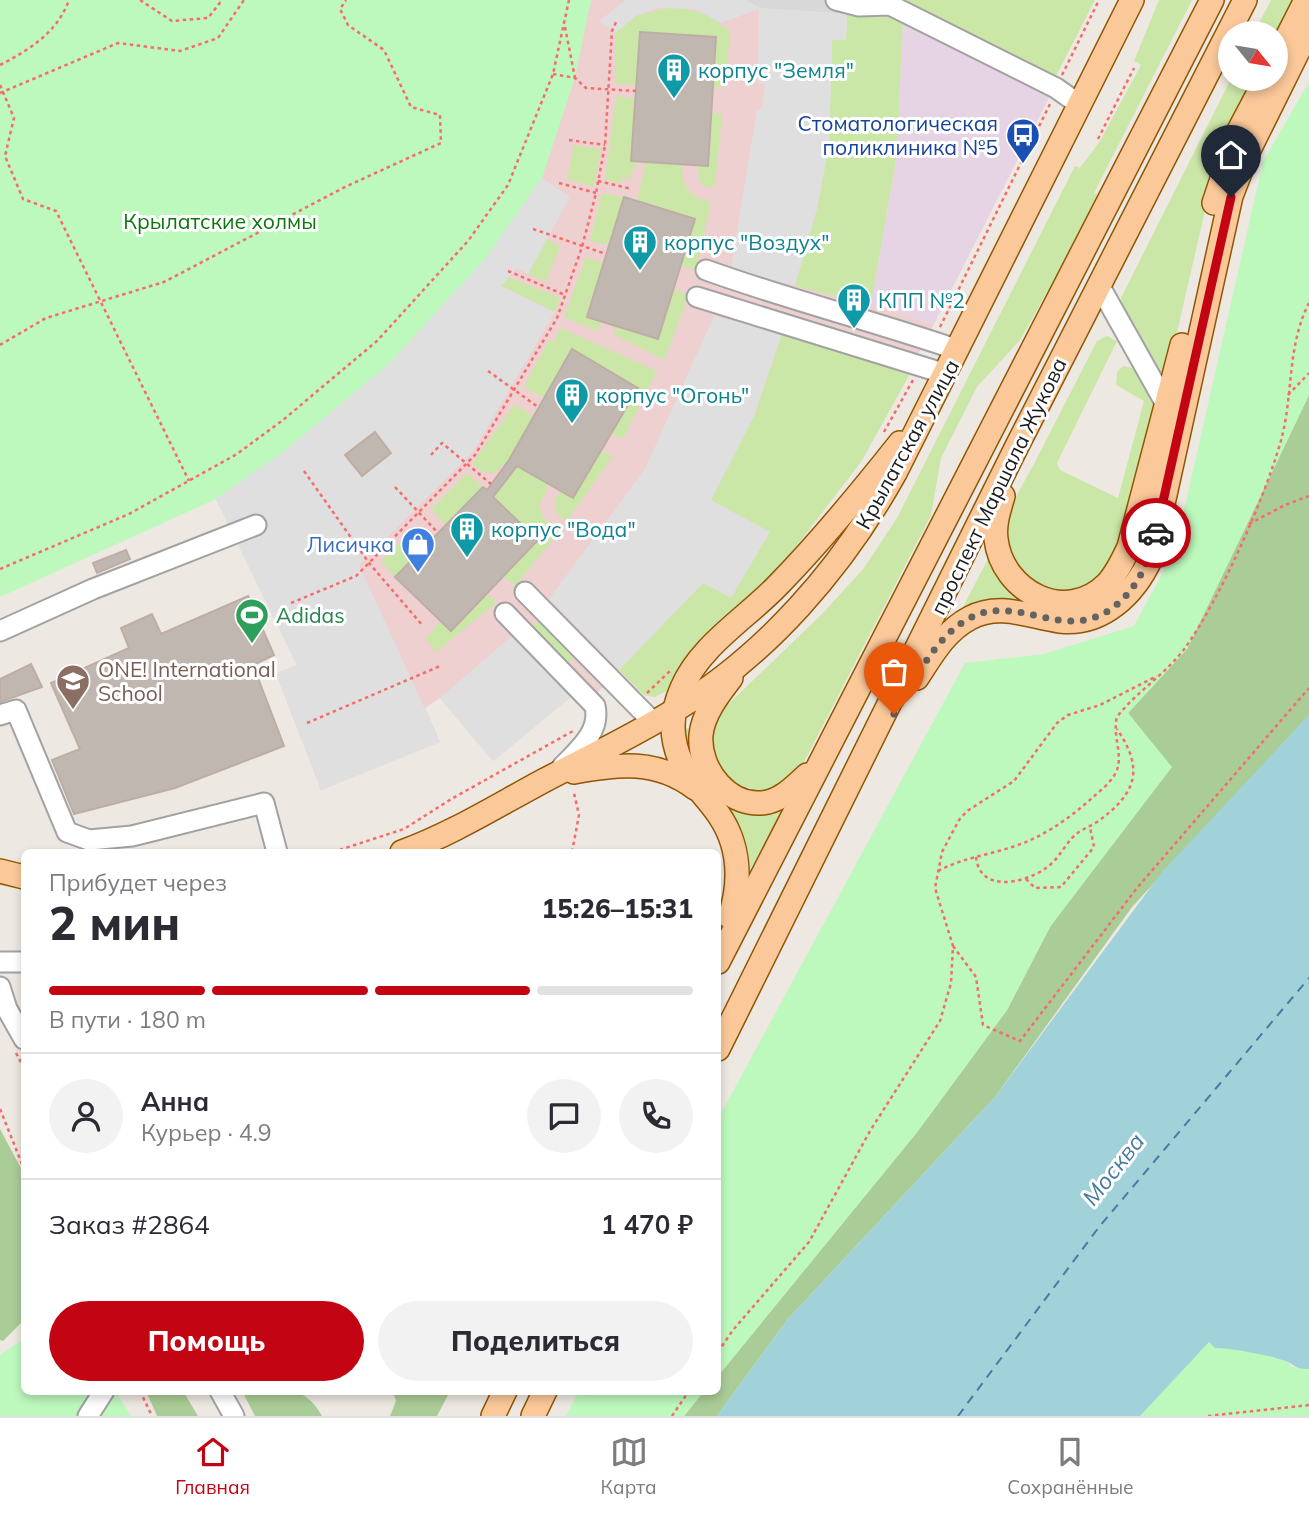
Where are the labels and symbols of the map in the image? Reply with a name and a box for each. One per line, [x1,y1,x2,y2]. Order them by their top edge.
north arrow [1218,21,1288,91]
building icon: корпус "Земля" [655,51,693,100]
place label: корпус "Земля" [698,57,854,83]
place label: Стоматологическая поликлиника №5 [797,110,998,160]
bus stop icon: Стоматологическая поликлиника №5 [1004,116,1042,165]
pin [1201,125,1261,197]
park label: Крылатские холмы [123,208,317,234]
building icon: корпус "Воздух" [621,223,659,272]
place label: корпус "Воздух" [664,229,829,255]
building icon: КПП №2 [835,281,873,330]
place label: КПП №2 [878,287,965,313]
street label: проспект Маршала Жукова [924,353,1072,619]
street label: Крылатская улица [850,355,964,533]
building icon: корпус "Огонь" [553,376,591,425]
place label: корпус "Огонь" [596,382,749,408]
courier [1121,498,1191,568]
building icon: корпус "Вода" [448,510,486,559]
place label: корпус "Вода" [491,516,636,542]
shop icon: Лисичка [399,525,437,574]
place label: Лисичка [306,531,394,557]
sports icon: Adidas [233,596,271,645]
place label: Adidas [276,602,345,628]
pin [864,642,924,714]
place label: ONE! International School [98,656,276,706]
school or university icon: ONE! International School [54,662,92,711]
water label: Москва [1076,1127,1150,1211]

